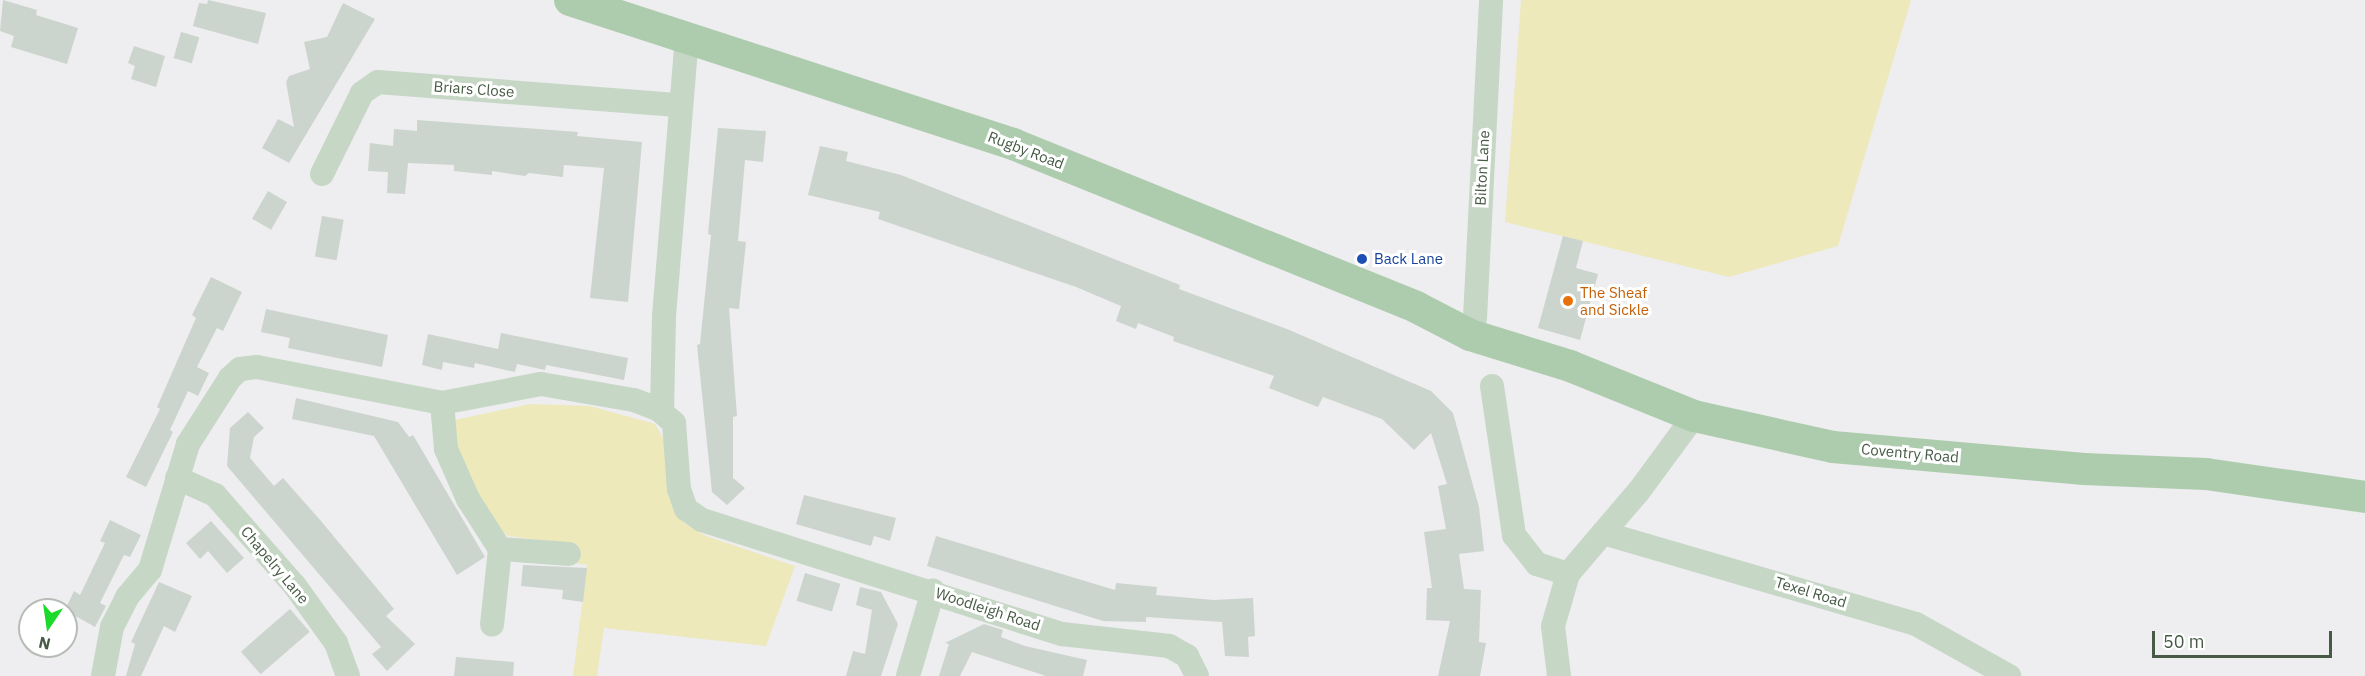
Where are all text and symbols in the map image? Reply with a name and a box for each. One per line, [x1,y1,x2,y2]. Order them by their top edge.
street label: Briars Close [433,77,515,101]
street label: Rugby Road [985,127,1067,173]
street label: Bilton Lane [1471,130,1493,206]
place label: Back Lane [1374,250,1443,268]
marker: Back Lane [1355,252,1369,266]
place label: The Sheaf and Sickle [1580,283,1649,318]
marker: The Sheaf and Sickle [1561,294,1575,308]
street label: Coventry Road [1860,440,1960,466]
street label: Chapelry Lane [237,523,313,607]
street label: Texel Road [1773,573,1849,611]
street label: Woodleigh Road [933,584,1043,634]
north arrow [18,598,78,658]
scale bar [2155,619,2335,657]
text: 50 m [2163,630,2205,653]
text: N [37,633,52,655]

